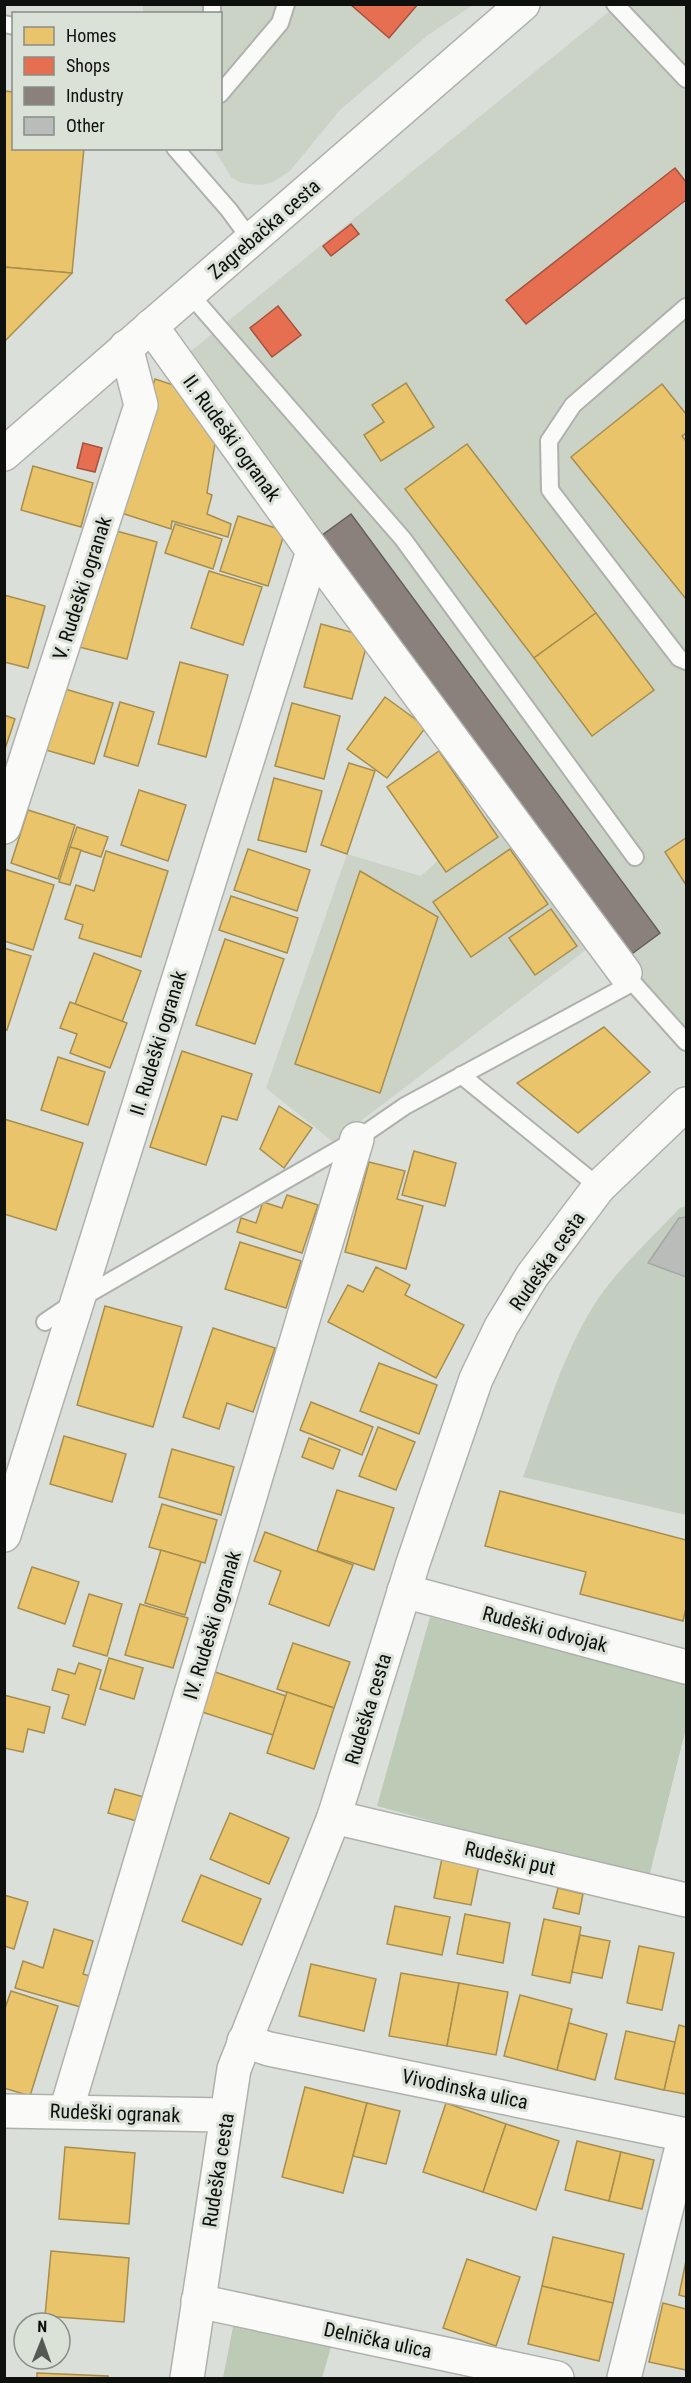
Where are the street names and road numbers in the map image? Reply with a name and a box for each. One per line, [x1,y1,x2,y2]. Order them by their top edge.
street label: Zagrebačka cesta [203,174,325,284]
street label: II. Rudeški ogranak [178,370,286,506]
street label: V. Rudeški ogranak [48,513,116,663]
street label: II. Rudeški ogranak [125,968,191,1118]
street label: Rudeška cesta [504,1207,590,1315]
street label: IV. Rudeški ogranak [178,1548,246,1702]
street label: Rudeški odvojak [480,1601,610,1657]
street label: Rudeška cesta [340,1650,396,1768]
street label: Rudeški put [462,1836,558,1880]
street label: Vivodinska ulica [400,2064,530,2114]
street label: Rudeški ogranak [49,2099,181,2127]
street label: Rudeška cesta [197,2111,239,2229]
street label: Delnička ulica [322,2317,434,2363]

